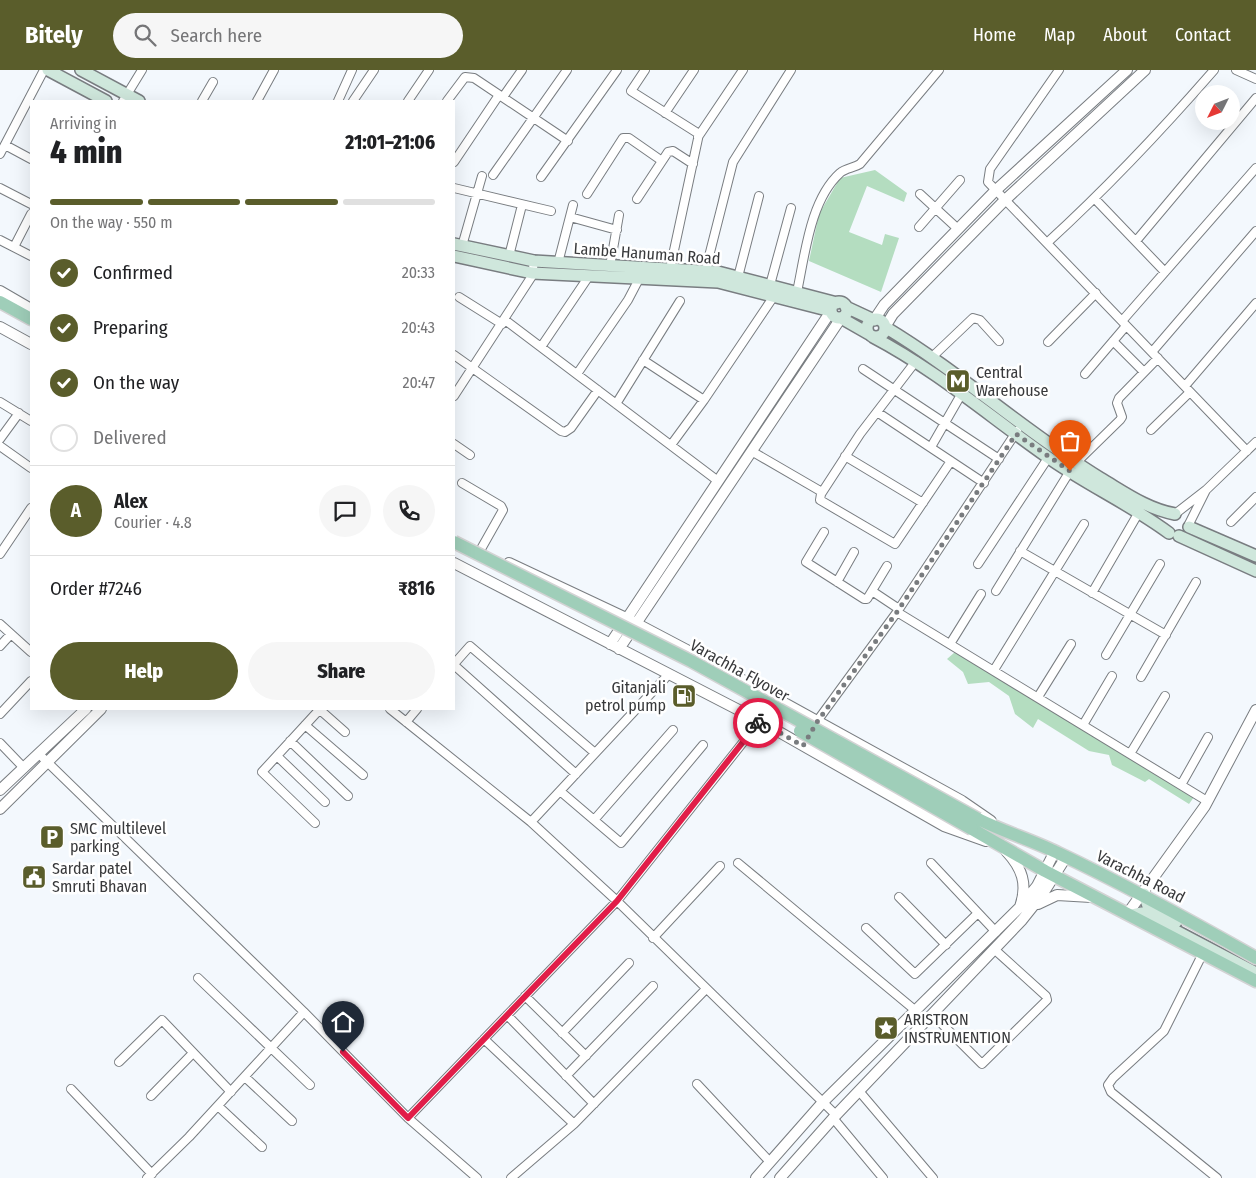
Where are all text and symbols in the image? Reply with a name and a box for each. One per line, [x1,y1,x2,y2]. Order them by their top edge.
search box [113,13,463,58]
text: Bitely [25,21,83,49]
icon: search [131,21,159,49]
text: Search here [171,24,262,47]
text: Home [973,24,1016,46]
text: Map [1044,24,1075,46]
text: About [1103,24,1147,46]
text: Contact [1175,24,1231,46]
north arrow [1195,85,1240,130]
map controls [1195,85,1240,130]
text: Arriving in [50,114,117,133]
text: 21:01–21:06 [345,131,435,154]
text: 4 min [50,133,123,171]
text: On the way · 550 m [50,213,173,232]
street label: Lambe Hanuman Road [573,239,721,268]
icon: check [50,259,78,287]
text: Confirmed [93,261,173,284]
text: 20:33 [402,263,435,282]
icon: check [50,314,78,342]
text: Preparing [93,316,168,339]
text: 20:43 [402,318,435,337]
place label: Central Warehouse [976,363,1048,400]
metro station icon: Central Warehouse [945,368,971,394]
icon: check [50,369,78,397]
text: On the way [93,371,179,394]
text: 20:47 [402,373,435,392]
pin [1049,420,1091,471]
text: Delivered [93,426,167,449]
icon: bag [1056,427,1084,455]
button: chat [319,485,371,537]
button: phone [383,485,435,537]
text: Alex [114,490,148,513]
text: A [71,499,81,522]
text: Courier · 4.8 [114,513,192,532]
text: Order #7246 [50,577,142,600]
text: ₹816 [398,577,435,600]
street label: Varachha Flyover [687,635,793,706]
button: Help [50,642,238,700]
button: Share [248,642,435,700]
place label: Gitanjali petrol pump [585,678,666,715]
fuel station icon: Gitanjali petrol pump [671,683,697,709]
courier [733,698,783,748]
icon: bike [744,709,772,737]
place label: SMC multilevel parking [70,819,166,856]
parking icon: SMC multilevel parking [39,824,65,850]
street label: Varachha Road [1093,846,1188,907]
place label: Sardar patel Smruti Bhavan [52,859,147,896]
public building icon: Sardar patel Smruti Bhavan [21,864,47,890]
pin [322,1001,364,1052]
icon: home [329,1008,357,1036]
place label: ARISTRON INSTRUMENTION [904,1010,1011,1047]
place icon: ARISTRON INSTRUMENTION [873,1015,899,1041]

